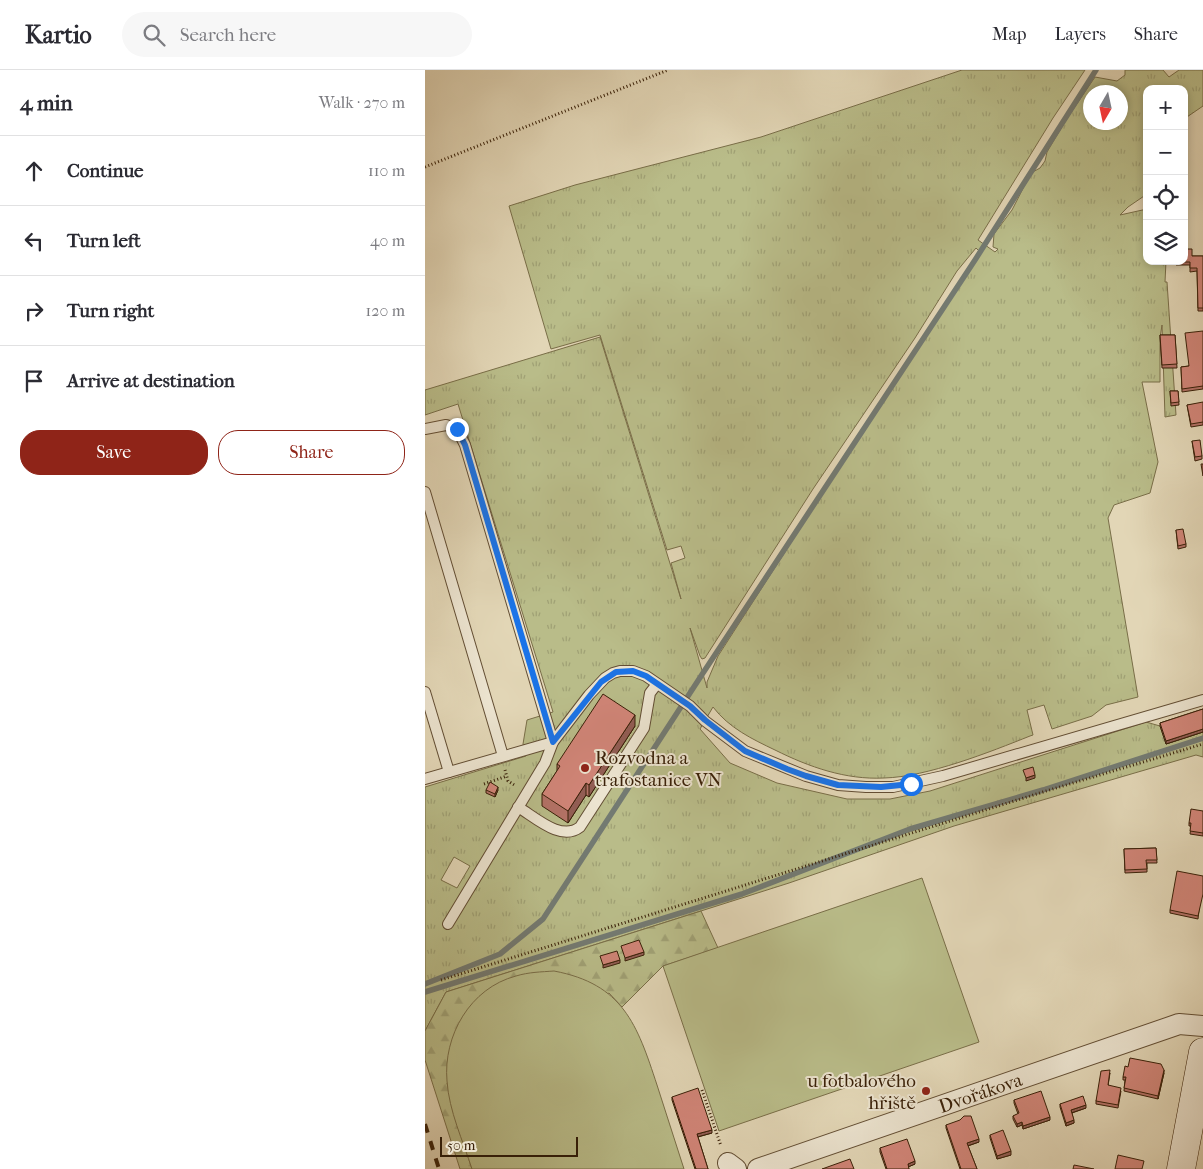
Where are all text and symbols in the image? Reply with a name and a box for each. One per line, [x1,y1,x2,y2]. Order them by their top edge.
search box [122,12,472,57]
text: Kartio [25,21,92,49]
icon: search [140,21,168,49]
text: Search here [180,24,276,46]
text: Map [992,24,1026,45]
text: Layers [1054,24,1106,45]
text: Share [1134,24,1178,45]
north arrow [1083,85,1128,130]
map controls [1143,85,1188,265]
button: + [1143,85,1188,130]
text: 4 min [20,91,73,115]
text: Walk · 270 m [319,93,405,112]
button: − [1143,130,1188,175]
icon: ahead [20,157,48,185]
text: Continue [67,160,143,182]
text: 110 m [368,161,405,180]
button: locate [1143,175,1188,220]
button: layers [1143,220,1188,265]
icon: left [20,227,48,255]
text: Turn left [67,230,141,252]
text: 40 m [370,231,405,250]
icon: right [20,297,48,325]
text: Turn right [67,300,154,322]
text: 120 m [366,301,405,320]
icon: arrive [20,367,48,395]
text: Arrive at destination [67,370,235,392]
route end [446,418,469,441]
button: Save [20,430,208,475]
button: Share [218,430,405,475]
place label: Rozvodna a trafostanice VN [595,747,723,791]
marker: Rozvodna a trafostanice VN [579,762,591,774]
route start [900,773,923,796]
street label: Dvořákova [936,1069,1025,1118]
place label: u fotbalového hřiště [806,1070,916,1114]
marker: u fotbalového hřiště [920,1085,932,1097]
scale bar [440,1134,577,1157]
text: 50 m [447,1137,475,1154]

